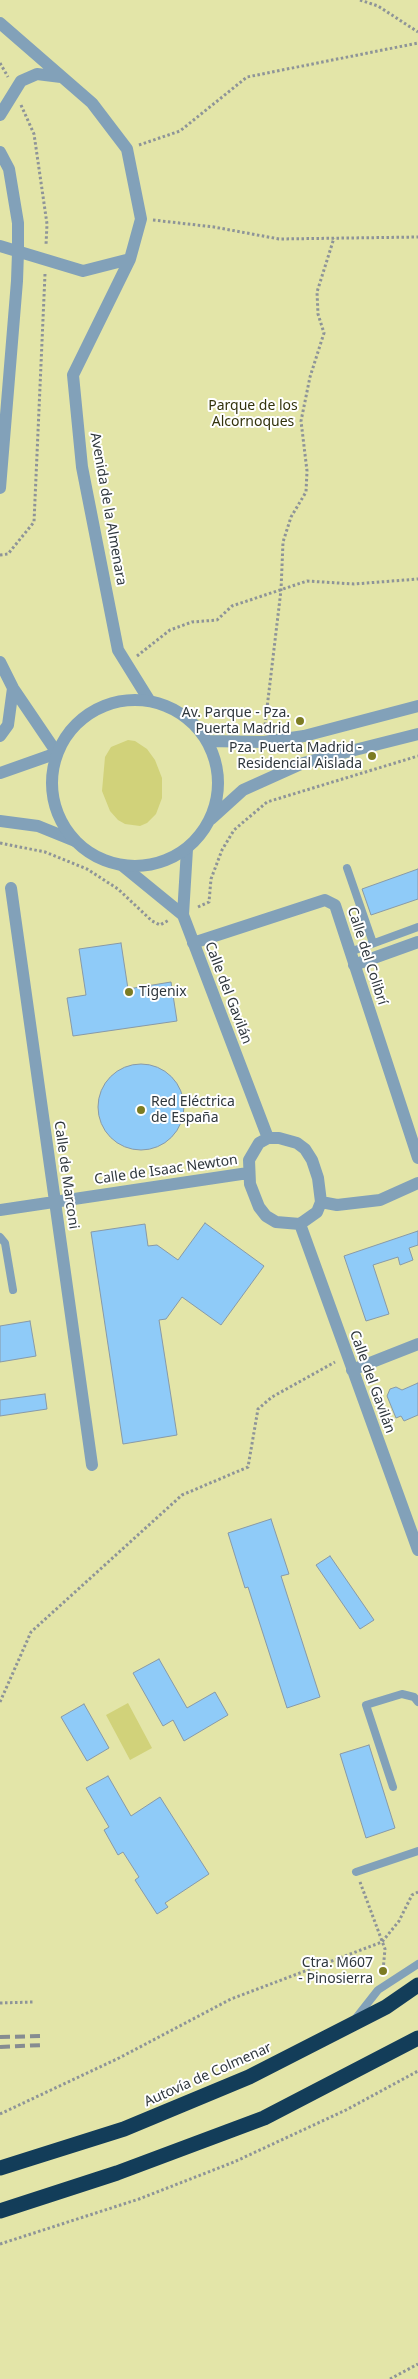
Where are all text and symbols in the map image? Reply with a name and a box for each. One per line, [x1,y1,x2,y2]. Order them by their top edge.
park label: Parque de los Alcornoques [208,398,298,431]
street label: Avenida de la Almenara [86,431,130,587]
place label: Av. Parque - Pza. Puerta Madrid [182,705,290,738]
marker: Av. Parque - Pza. Puerta Madrid [294,715,306,727]
place label: Pza. Puerta Madrid - Residencial Aislada [229,740,362,772]
marker: Pza. Puerta Madrid - Residencial Aislada [366,750,378,762]
street label: Calle del Colibrí [343,905,391,1007]
street label: Calle del Gavilán [201,940,255,1046]
place label: Tigenix [139,984,187,1000]
marker: Tigenix [123,986,135,998]
place label: Red Eléctrica de España [151,1094,235,1126]
marker: Red Eléctrica de España [135,1104,147,1116]
street label: Calle de Marconi [50,1120,82,1230]
street label: Calle de Isaac Newton [93,1152,239,1188]
street label: Calle del Gavilán [346,1328,398,1436]
place label: Ctra. M607 - Pinosierra [298,1955,373,1988]
marker: Ctra. M607 - Pinosierra [377,1965,389,1977]
street label: Autovía de Colmenar [142,2039,274,2111]

